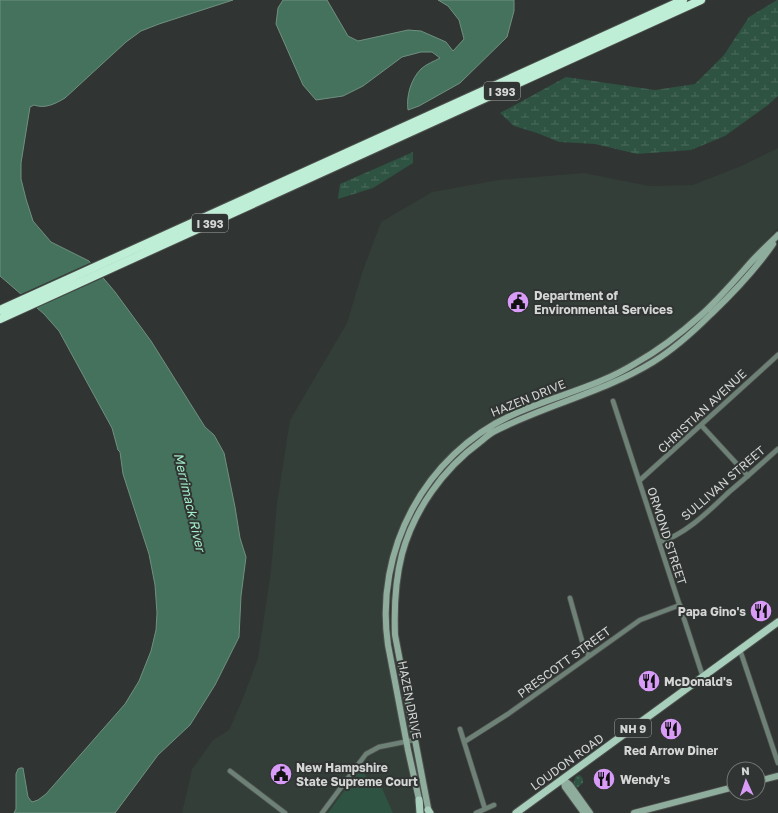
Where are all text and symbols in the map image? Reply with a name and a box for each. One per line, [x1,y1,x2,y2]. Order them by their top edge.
road number: I 393 [484,82,520,100]
road number: I 393 [192,214,228,232]
place label: Department of Environmental Services [534,288,673,317]
public building icon: Department of Environmental Services [505,289,531,315]
street label: CHRISTIAN AVENUE [655,366,749,456]
street label: HAZEN DRIVE [488,376,568,420]
street label: SULLIVAN STREET [678,442,768,524]
water label: Merrimack River [171,451,210,555]
street label: ORMOND STREET [644,485,690,587]
restaurant icon: Papa Gino's [748,598,774,624]
place label: Papa Gino's [678,604,746,619]
street label: PRESCOTT STREET [514,623,614,701]
street label: HAZEN DRIVE [395,660,425,740]
restaurant icon: McDonald's [636,668,662,694]
place label: McDonald's [664,674,733,689]
restaurant icon: Red Arrow Diner [658,716,684,742]
road number: NH 9 [615,719,651,737]
street label: LOUDON ROAD [528,730,606,794]
place label: Red Arrow Diner [624,743,718,758]
place label: New Hampshire State Supreme Court [296,760,418,789]
public building icon: New Hampshire State Supreme Court [268,761,294,787]
north arrow [726,761,766,801]
text: N [741,764,750,777]
restaurant icon: Wendy's [591,766,617,792]
place label: Wendy's [620,772,671,787]

